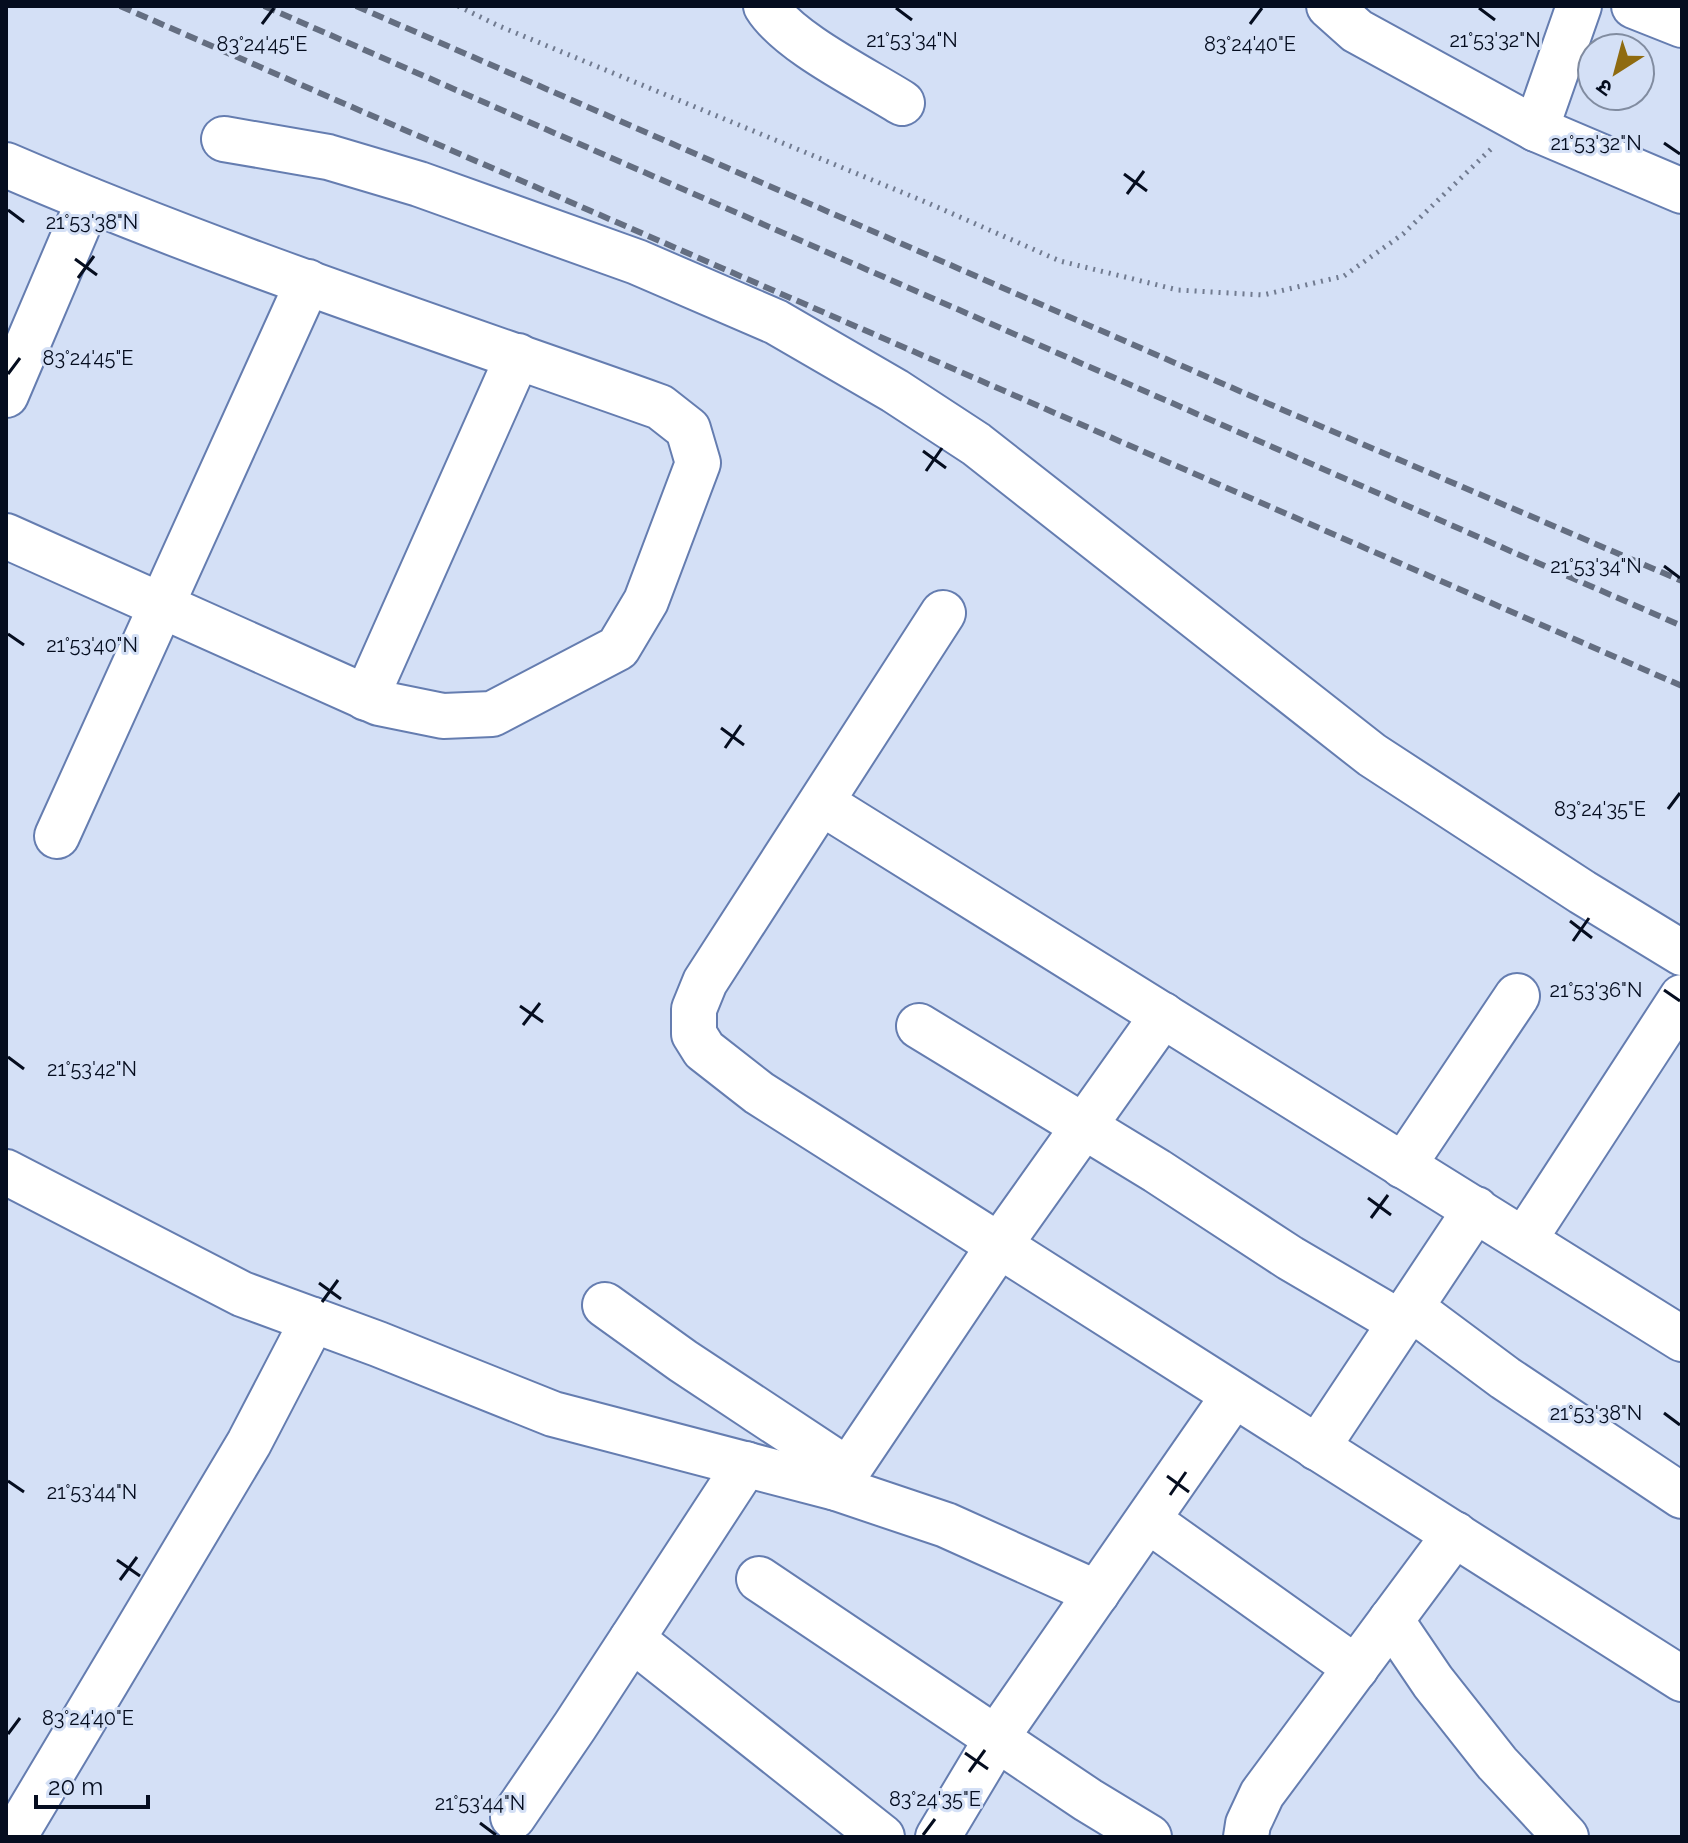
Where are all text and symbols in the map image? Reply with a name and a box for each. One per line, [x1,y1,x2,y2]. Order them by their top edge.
text: 21°53'34"N [866,28,958,52]
text: 21°53'32"N [1449,28,1541,52]
text: 83°24'45"E [217,32,307,56]
text: 83°24'40"E [1204,32,1296,56]
north arrow [1576,32,1656,112]
text: उ [1590,73,1617,102]
text: 21°53'32"N [1550,131,1642,155]
text: 21°53'38"N [46,210,138,234]
text: 83°24'45"E [43,346,133,370]
text: 21°53'34"N [1550,554,1642,578]
text: 21°53'40"N [46,633,138,657]
text: 83°24'35"E [1554,797,1646,821]
text: 21°53'36"N [1550,978,1642,1002]
text: 21°53'42"N [47,1057,137,1081]
text: 21°53'38"N [1550,1401,1642,1425]
text: 21°53'44"N [47,1480,137,1504]
text: 83°24'40"E [42,1706,134,1730]
scale bar [36,1759,148,1809]
text: 20 m [48,1772,103,1801]
text: 83°24'35"E [889,1787,981,1811]
text: 21°53'44"N [435,1791,525,1815]

